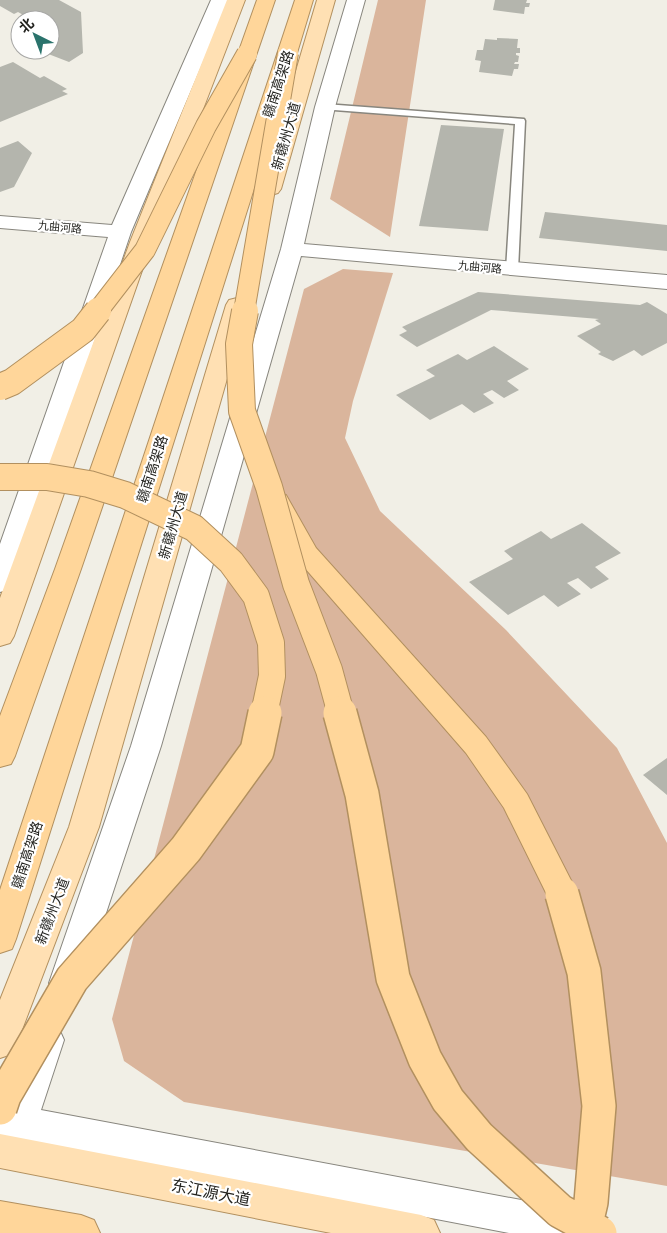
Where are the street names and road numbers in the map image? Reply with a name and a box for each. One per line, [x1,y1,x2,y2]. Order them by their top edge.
street label: 赣南高架路 [259,48,297,120]
street label: 新赣州大道 [268,100,304,172]
street label: 九曲河路 [37,218,83,236]
street label: 九曲河路 [457,258,503,276]
street label: 赣南高架路 [133,433,171,505]
street label: 新赣州大道 [155,489,191,561]
street label: 赣南高架路 [8,819,46,891]
street label: 新赣州大道 [31,875,73,947]
street label: 东江源大道 [170,1175,252,1209]

